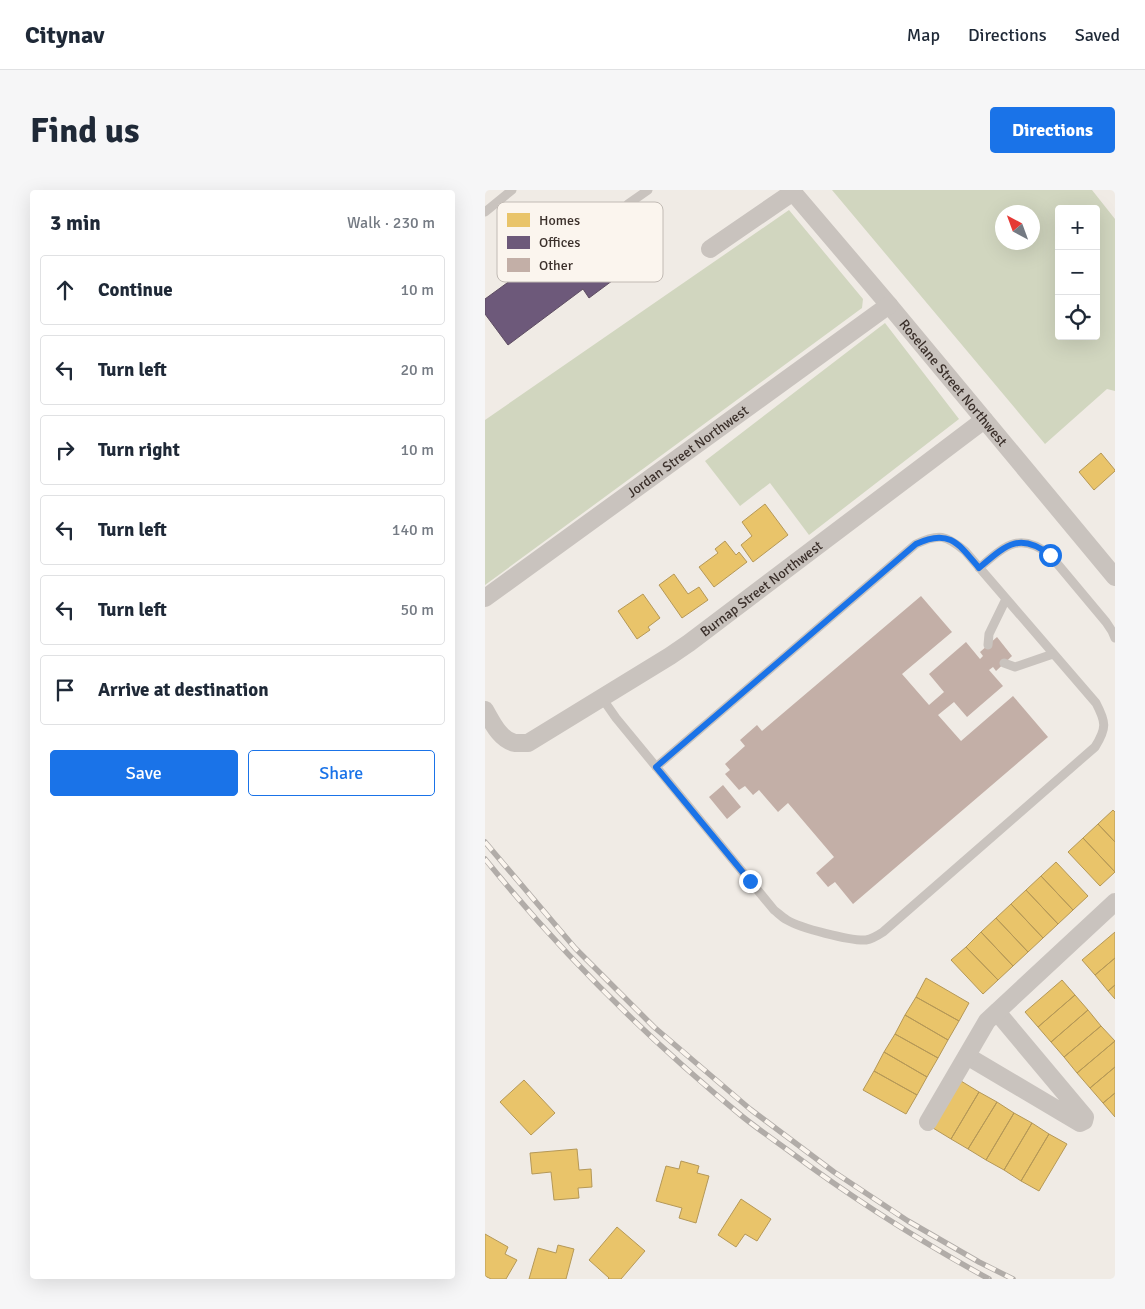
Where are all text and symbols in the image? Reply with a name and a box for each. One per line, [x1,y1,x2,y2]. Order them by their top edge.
text: Citynav [25,20,104,50]
text: Map [907,24,940,46]
text: Directions [968,24,1047,46]
text: Saved [1075,24,1120,46]
button: Directions [990,107,1115,153]
text: Find us [30,109,140,152]
legend [497,202,663,282]
north arrow [995,205,1040,250]
map controls [1055,205,1100,340]
button: + [1055,205,1100,250]
text: 3 min [50,210,101,236]
text: Homes [539,212,580,229]
text: Walk · 230 m [347,213,435,233]
text: Offices [539,234,580,251]
button: − [1055,250,1100,295]
text: Other [539,257,574,274]
icon: ahead [51,276,79,304]
text: Continue [98,278,173,302]
text: 10 m [400,280,434,300]
button: locate [1055,295,1100,340]
street label: Roselane Street Northwest [895,316,1011,450]
icon: left [51,356,79,384]
text: Turn left [98,358,167,382]
text: 20 m [400,360,434,380]
street label: Jordan Street Northwest [624,402,752,501]
icon: right [51,436,79,464]
text: Turn right [98,438,180,462]
text: 10 m [400,440,434,460]
icon: left [51,516,79,544]
text: Turn left [98,518,167,542]
text: 140 m [392,520,434,540]
street label: Burnap Street Northwest [697,537,826,640]
route start [1039,544,1062,567]
icon: left [51,596,79,624]
text: Turn left [98,598,167,622]
text: 50 m [400,600,434,620]
icon: arrive [51,676,79,704]
text: Arrive at destination [98,678,269,702]
button: Save [50,750,238,796]
button: Share [248,750,435,796]
route end [739,870,762,893]

